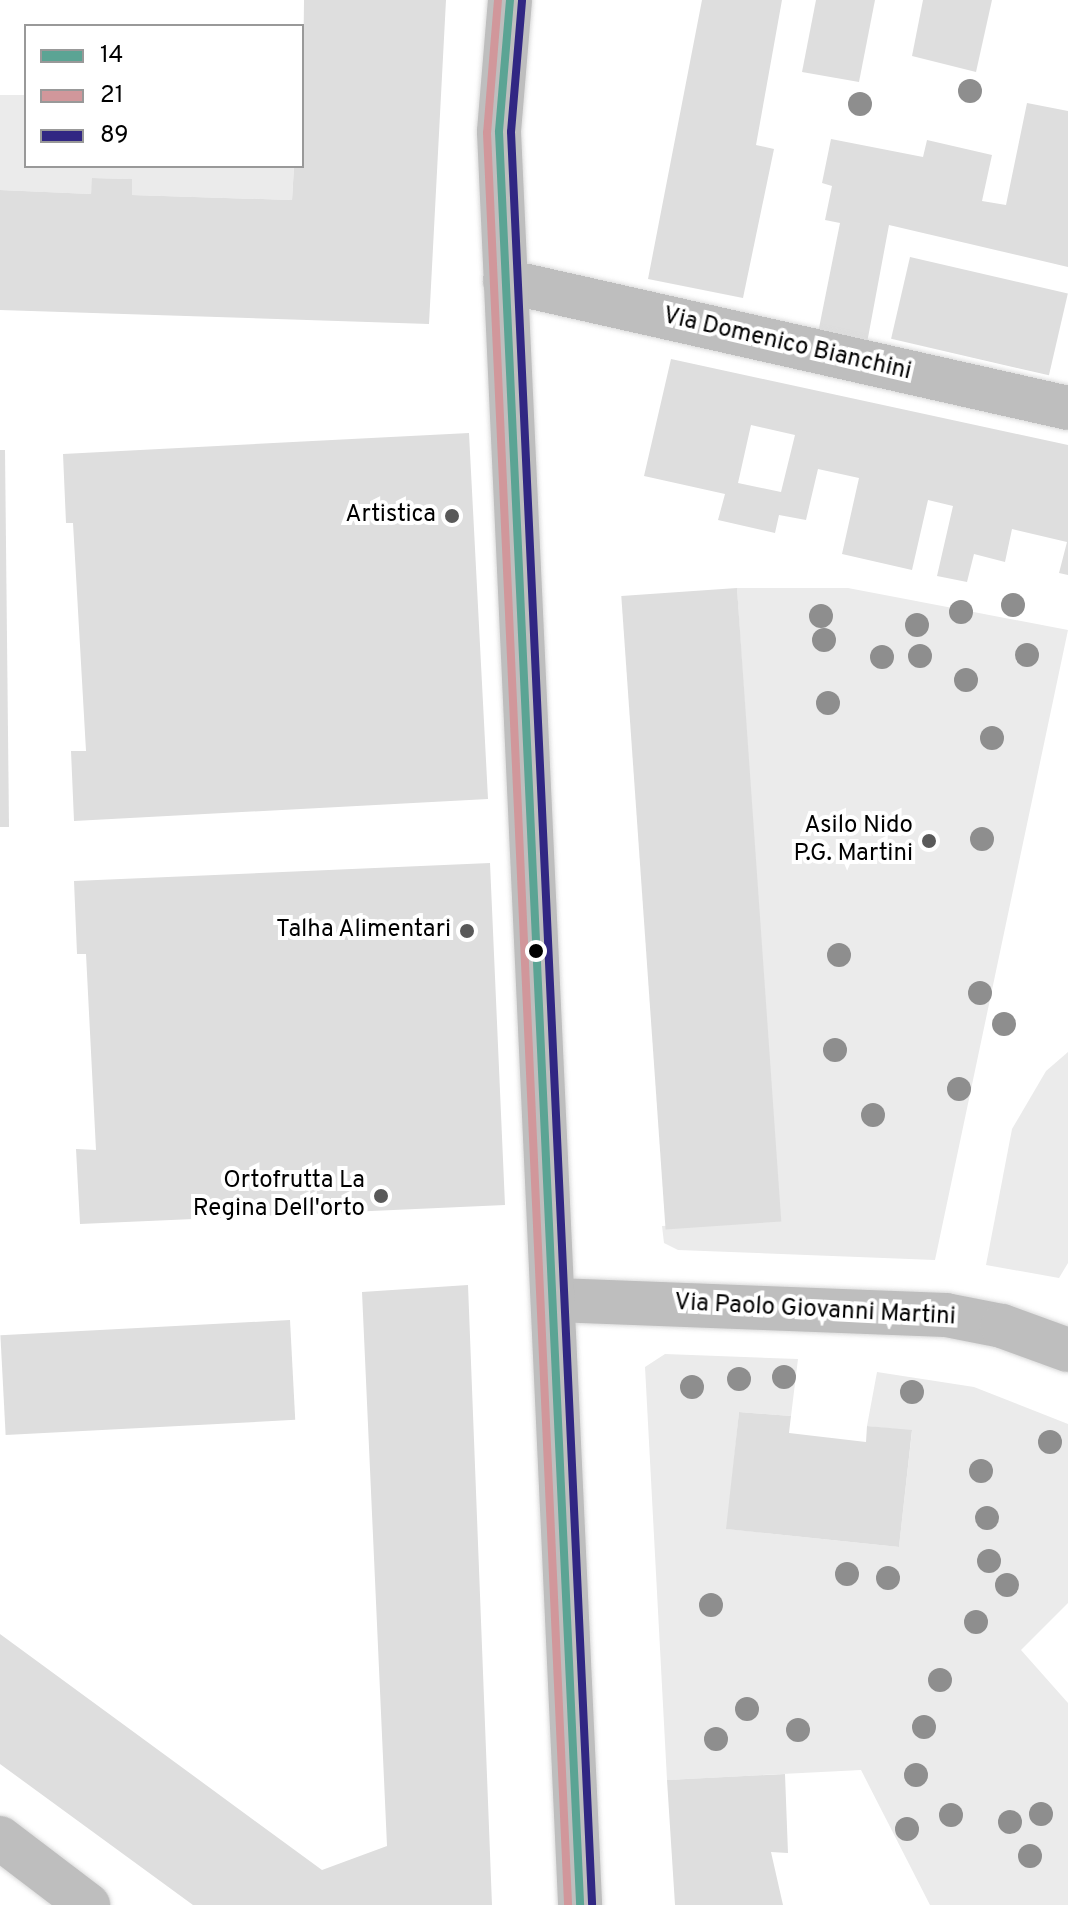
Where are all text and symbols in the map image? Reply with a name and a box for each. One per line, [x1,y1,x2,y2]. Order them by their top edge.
legend [24,24,304,168]
text: 14 [100,41,123,71]
text: 21 [100,81,124,111]
text: 89 [100,121,129,151]
street label: Via Domenico Bianchini [660,302,914,388]
place label: Artistica [345,502,436,530]
marker: Artistica [443,507,461,525]
place label: Asilo Nido P.G. Martini [794,813,913,869]
marker: Asilo Nido P.G. Martini [920,832,938,850]
place label: Talha Alimentari [275,917,451,945]
marker: Talha Alimentari [458,922,476,940]
unlabelled marker [528,943,544,959]
place label: Ortofrutta La Regina Dell'orto [193,1168,365,1224]
marker: Ortofrutta La Regina Dell'orto [372,1187,390,1205]
street label: Via Paolo Giovanni Martini [674,1289,956,1333]

